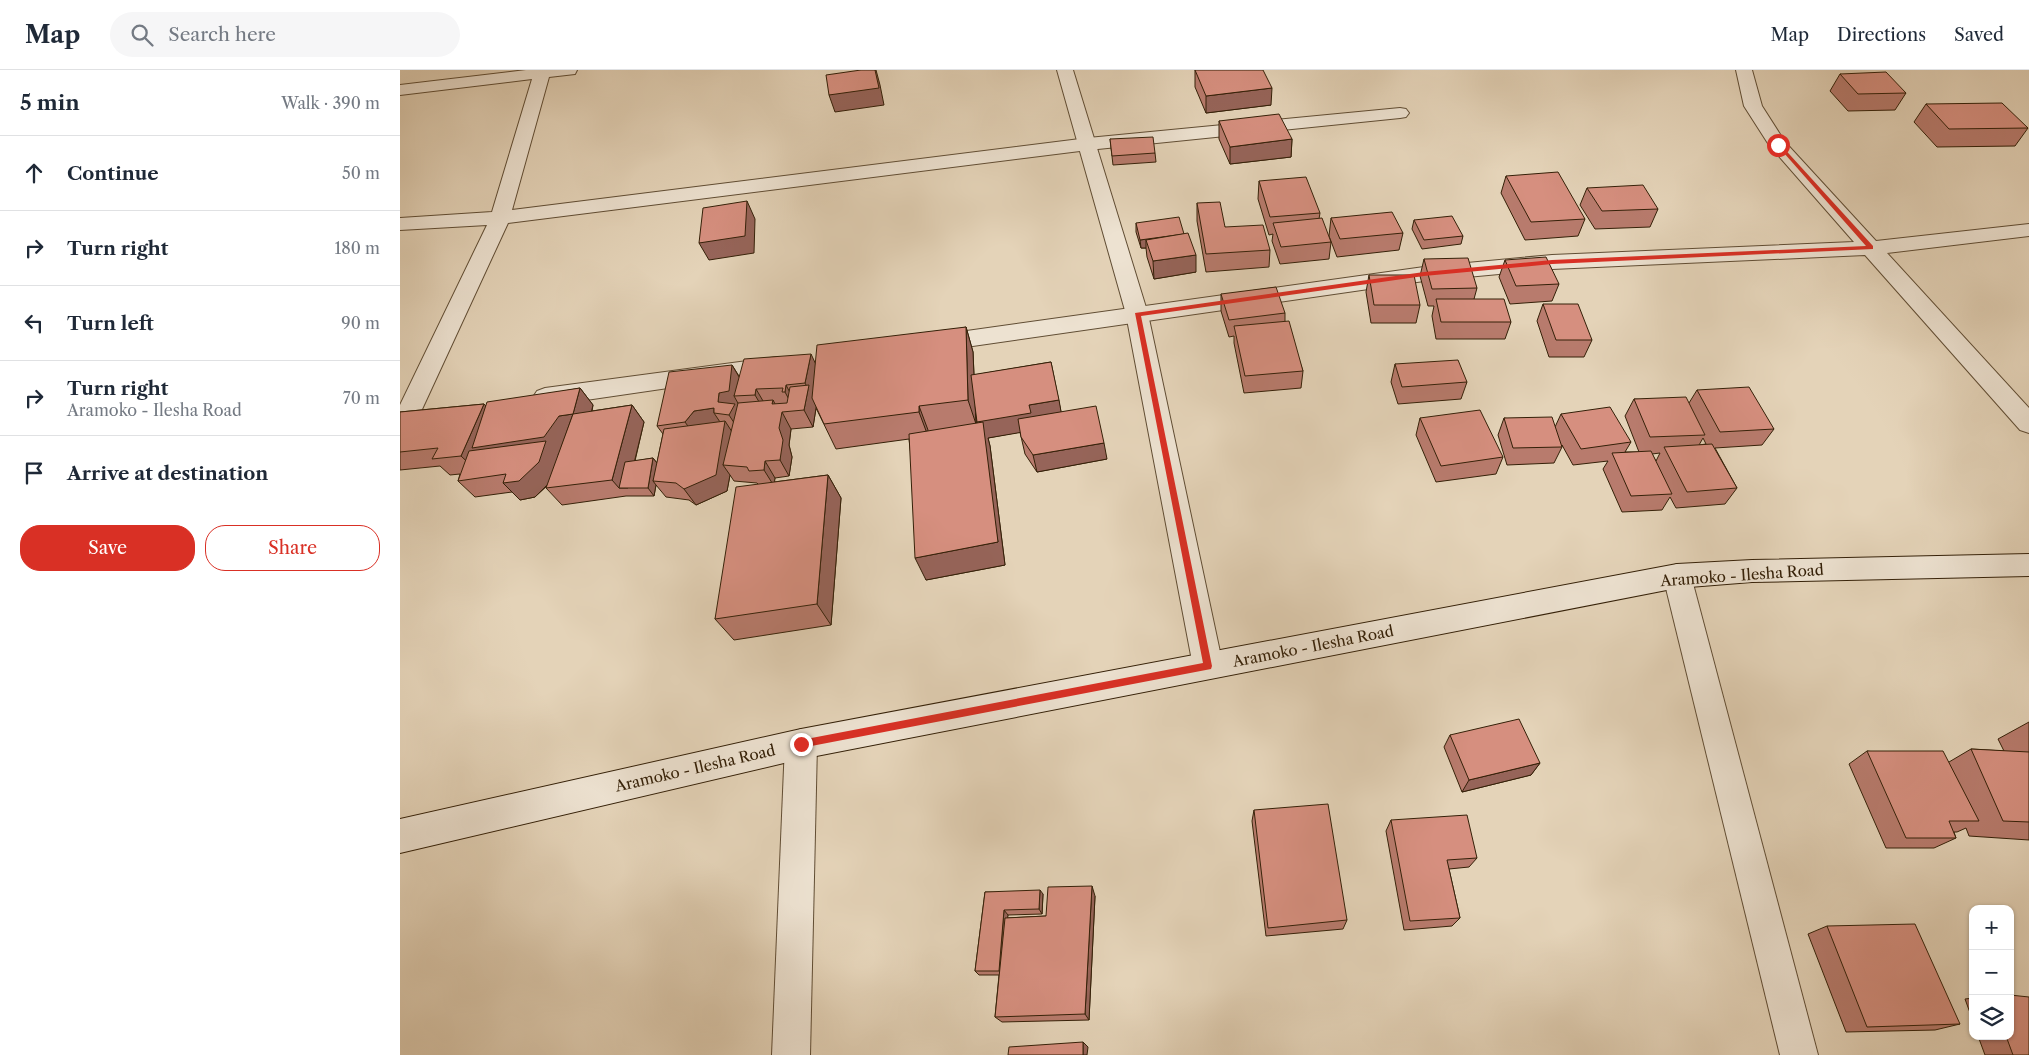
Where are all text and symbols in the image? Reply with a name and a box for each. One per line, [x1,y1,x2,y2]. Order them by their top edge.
search box [110,12,460,57]
text: Map [25,20,80,49]
icon: search [128,21,156,49]
text: Search here [168,23,276,46]
text: Map [1770,24,1809,46]
text: Directions [1837,24,1926,46]
text: Saved [1954,24,2004,46]
text: 5 min [20,90,80,115]
text: Walk · 390 m [281,93,380,113]
route start [1767,134,1790,157]
icon: ahead [20,159,48,187]
text: Continue [67,162,159,185]
text: 50 m [342,163,380,183]
icon: right [20,234,48,262]
text: Turn right [67,237,168,260]
text: 180 m [334,238,380,258]
icon: left [20,309,48,337]
text: Turn left [67,312,154,335]
text: 90 m [341,313,380,333]
text: Turn right [67,377,168,400]
icon: right [20,384,48,412]
text: 70 m [343,388,380,408]
text: Aramoko - Ilesha Road [67,400,242,420]
icon: arrive [20,459,48,487]
text: Arrive at destination [67,462,268,485]
button: Save [20,525,195,571]
button: Share [205,525,380,571]
street label: Aramoko - Ilesha Road [1659,560,1824,590]
street label: Aramoko - Ilesha Road [1230,621,1395,671]
route end [790,733,813,756]
street label: Aramoko - Ilesha Road [612,740,777,796]
map controls [1969,905,2014,1040]
button: + [1969,905,2014,950]
button: − [1969,950,2014,995]
button: layers [1969,995,2014,1040]

